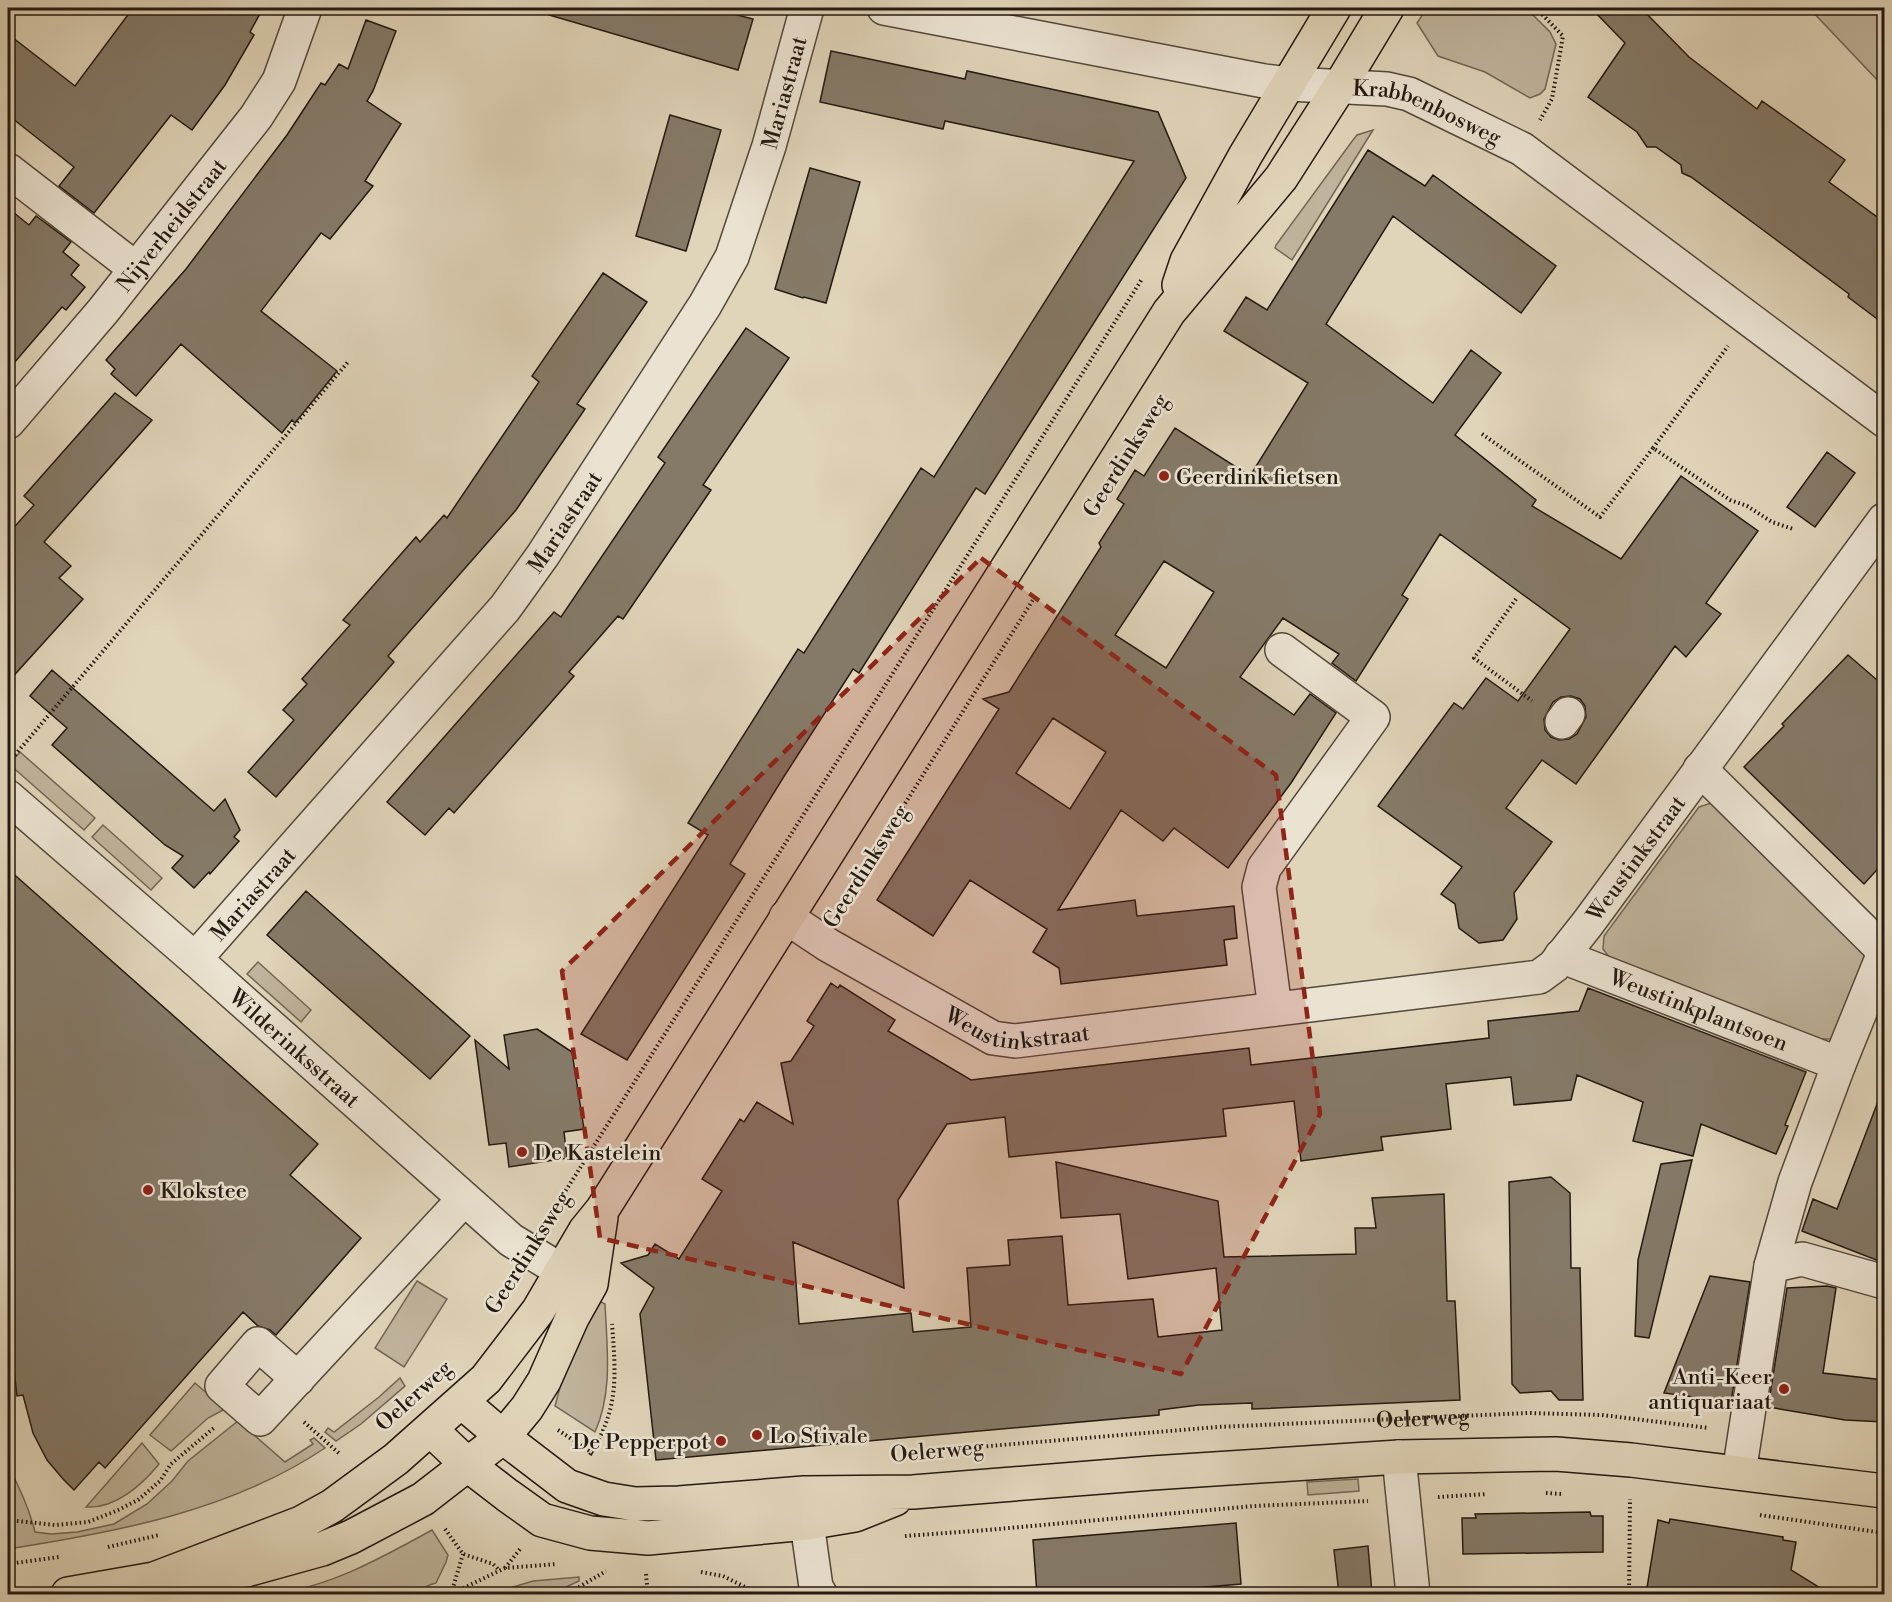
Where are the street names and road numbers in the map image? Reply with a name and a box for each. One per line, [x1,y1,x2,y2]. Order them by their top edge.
street label: Mariastraat [757,33,814,152]
street label: Krabbenbosweg [1352,75,1506,152]
street label: Nijverheidstraat [111,153,233,298]
street label: Geerdinksweg [1078,389,1175,523]
street label: Mariastraat [522,466,609,579]
street label: Weustinkstraat [1581,790,1692,928]
street label: Geerdinksweg [818,800,915,934]
street label: Mariastraat [205,842,302,947]
street label: Weustinkplantsoen [1604,964,1792,1058]
street label: Wilderinksstraat [222,983,365,1114]
street label: Weustinkstraat [939,1001,1091,1057]
street label: Geerdinksweg [480,1186,577,1320]
street label: Oelerweg [370,1354,458,1438]
street label: Oelerweg [1375,1404,1471,1435]
street label: Oelerweg [889,1434,986,1469]

